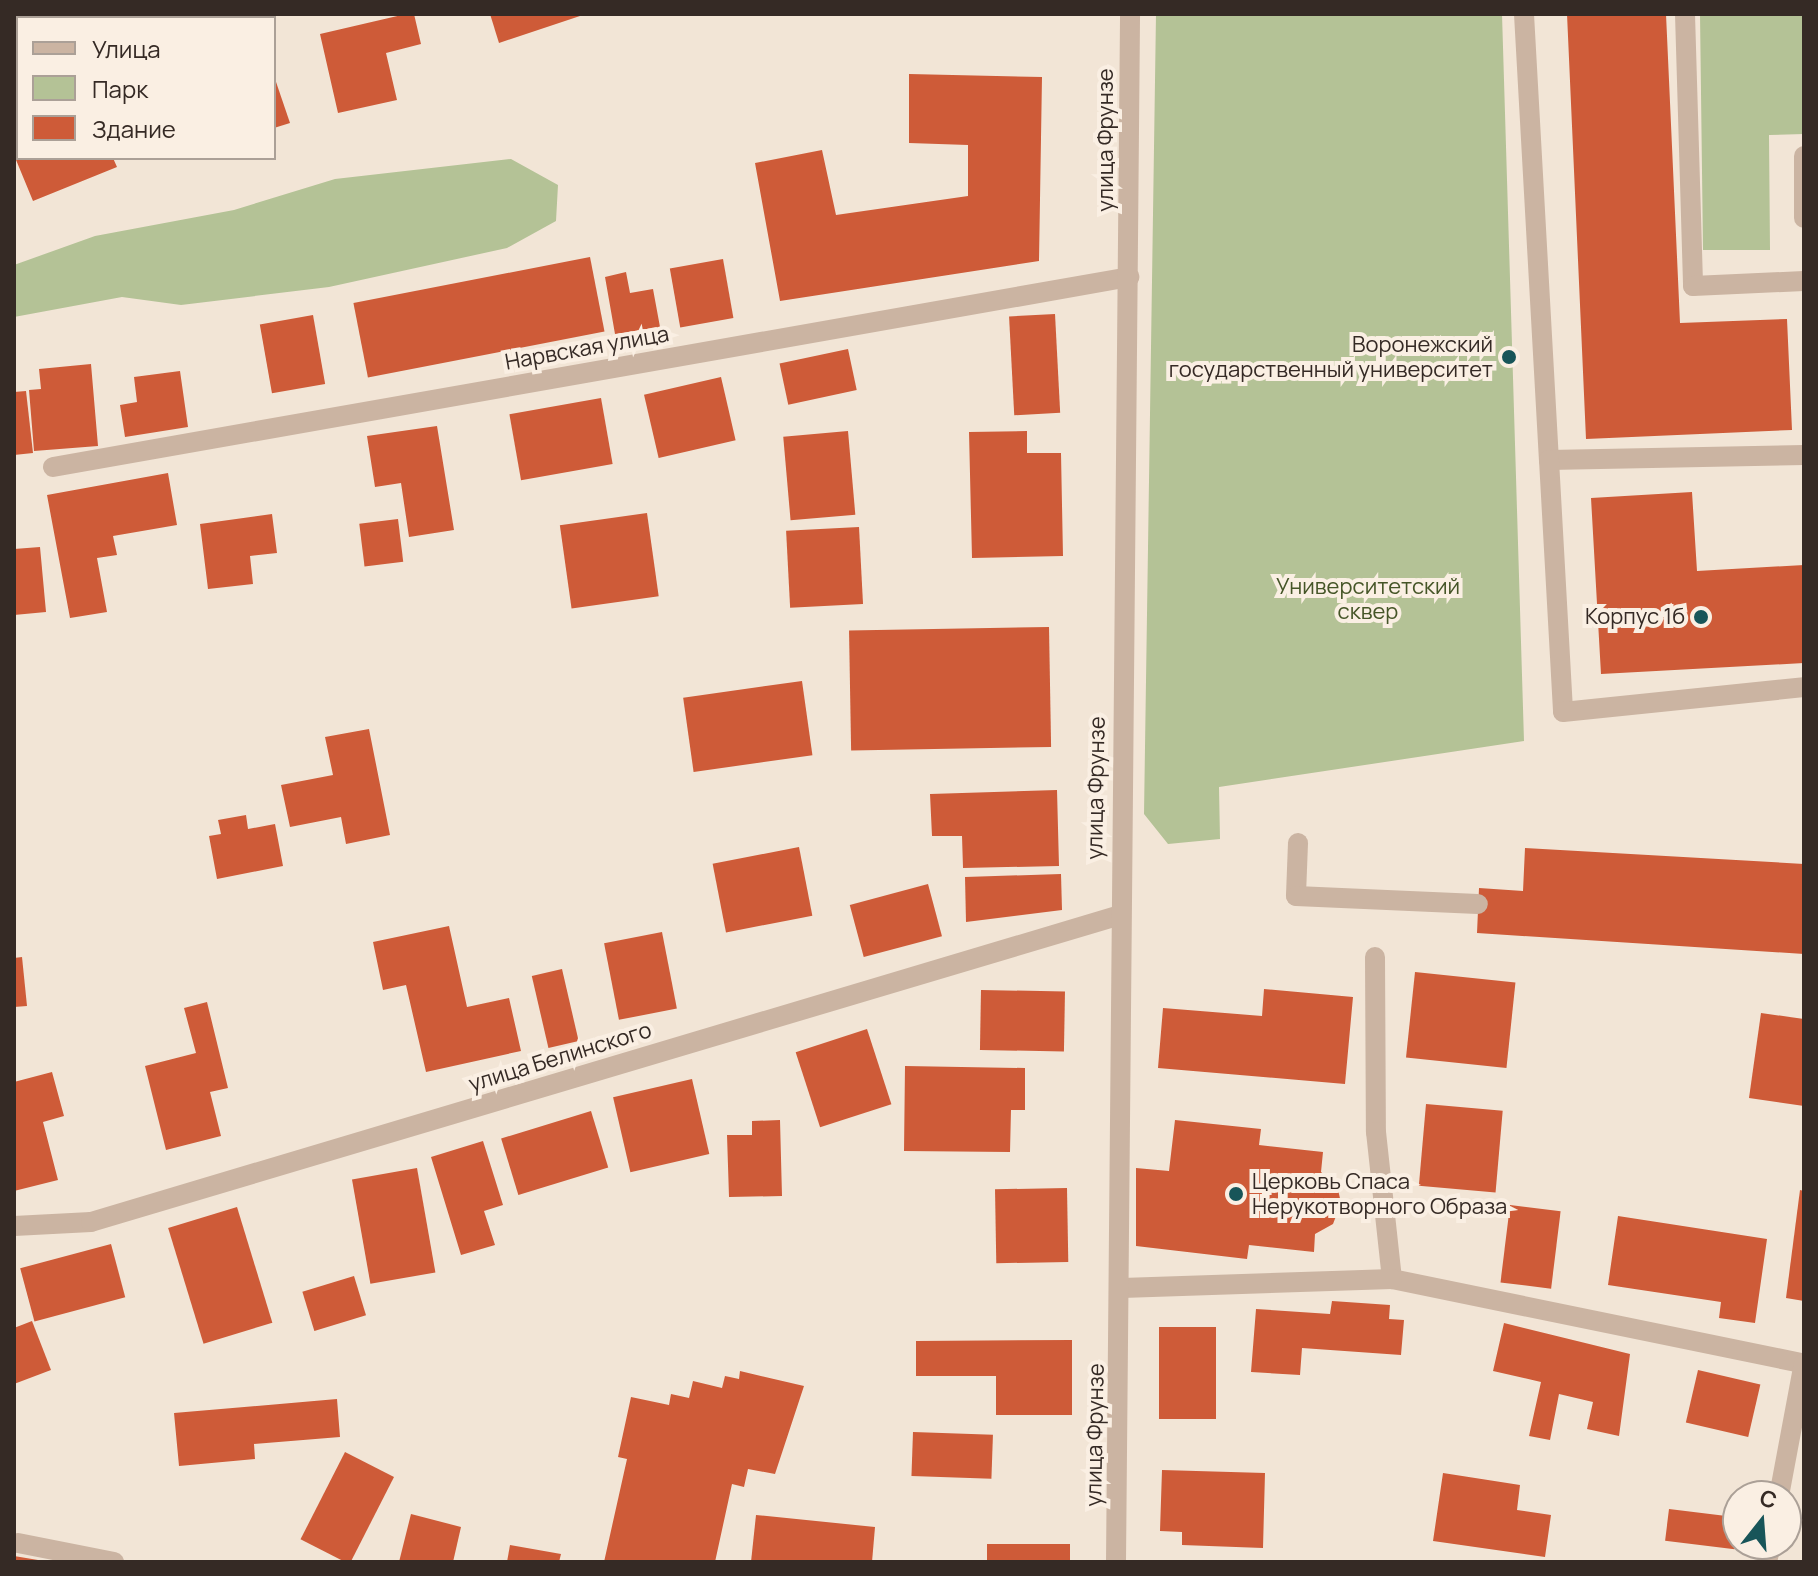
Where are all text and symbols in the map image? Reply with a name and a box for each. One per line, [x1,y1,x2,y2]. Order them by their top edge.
legend [16,16,276,160]
text: Улица [92,32,161,65]
street label: улица Фрунзе [1093,68,1119,212]
text: Парк [92,72,148,105]
text: Здание [92,112,176,145]
street label: Нарвская улица [503,321,671,375]
place label: Воронежский государственный университет [1169,331,1493,382]
marker: Воронежский государственный университет [1500,348,1518,366]
park label: Университетский сквер [1276,573,1460,624]
place label: Корпус 1б [1585,604,1685,630]
marker: Корпус 1б [1692,608,1710,626]
street label: улица Фрунзе [1082,716,1110,860]
street label: улица Белинского [465,1017,655,1097]
place label: Церковь Спаса Нерукотворного Образа [1252,1168,1507,1220]
marker: Церковь Спаса Нерукотворного Образа [1227,1185,1245,1203]
street label: улица Фрунзе [1081,1363,1109,1507]
north arrow [1722,1480,1802,1560]
text: С [1756,1482,1781,1516]

